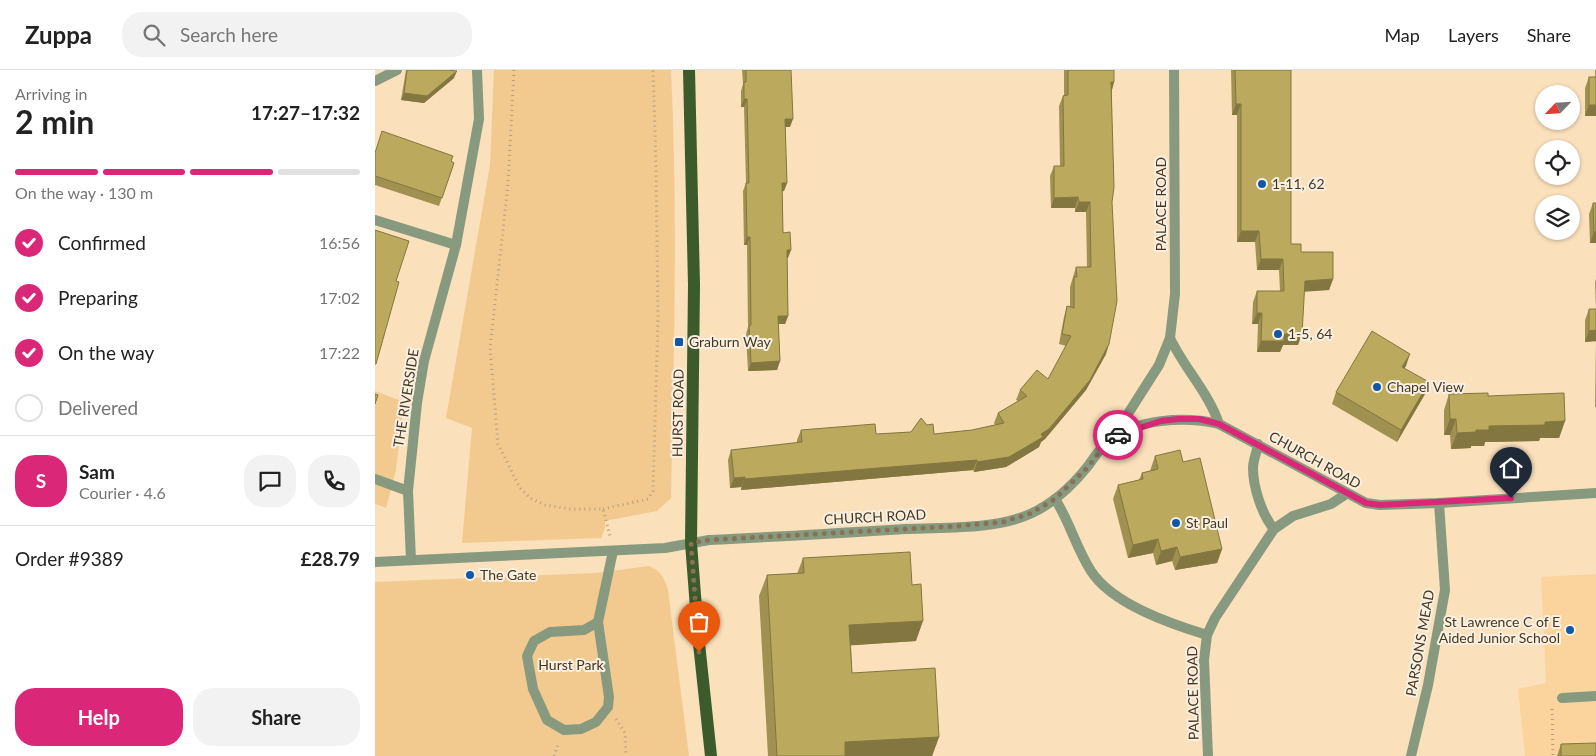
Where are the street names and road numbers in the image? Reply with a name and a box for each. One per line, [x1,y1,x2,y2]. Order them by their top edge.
street label: PALACE ROAD [1152,157,1169,251]
street label: THE RIVERSIDE [389,347,422,449]
street label: HURST ROAD [668,369,687,457]
street label: CHURCH ROAD [1266,427,1364,492]
street label: CHURCH ROAD [823,505,927,528]
street label: PARSONS MEAD [1402,588,1437,697]
street label: PALACE ROAD [1183,646,1202,740]

